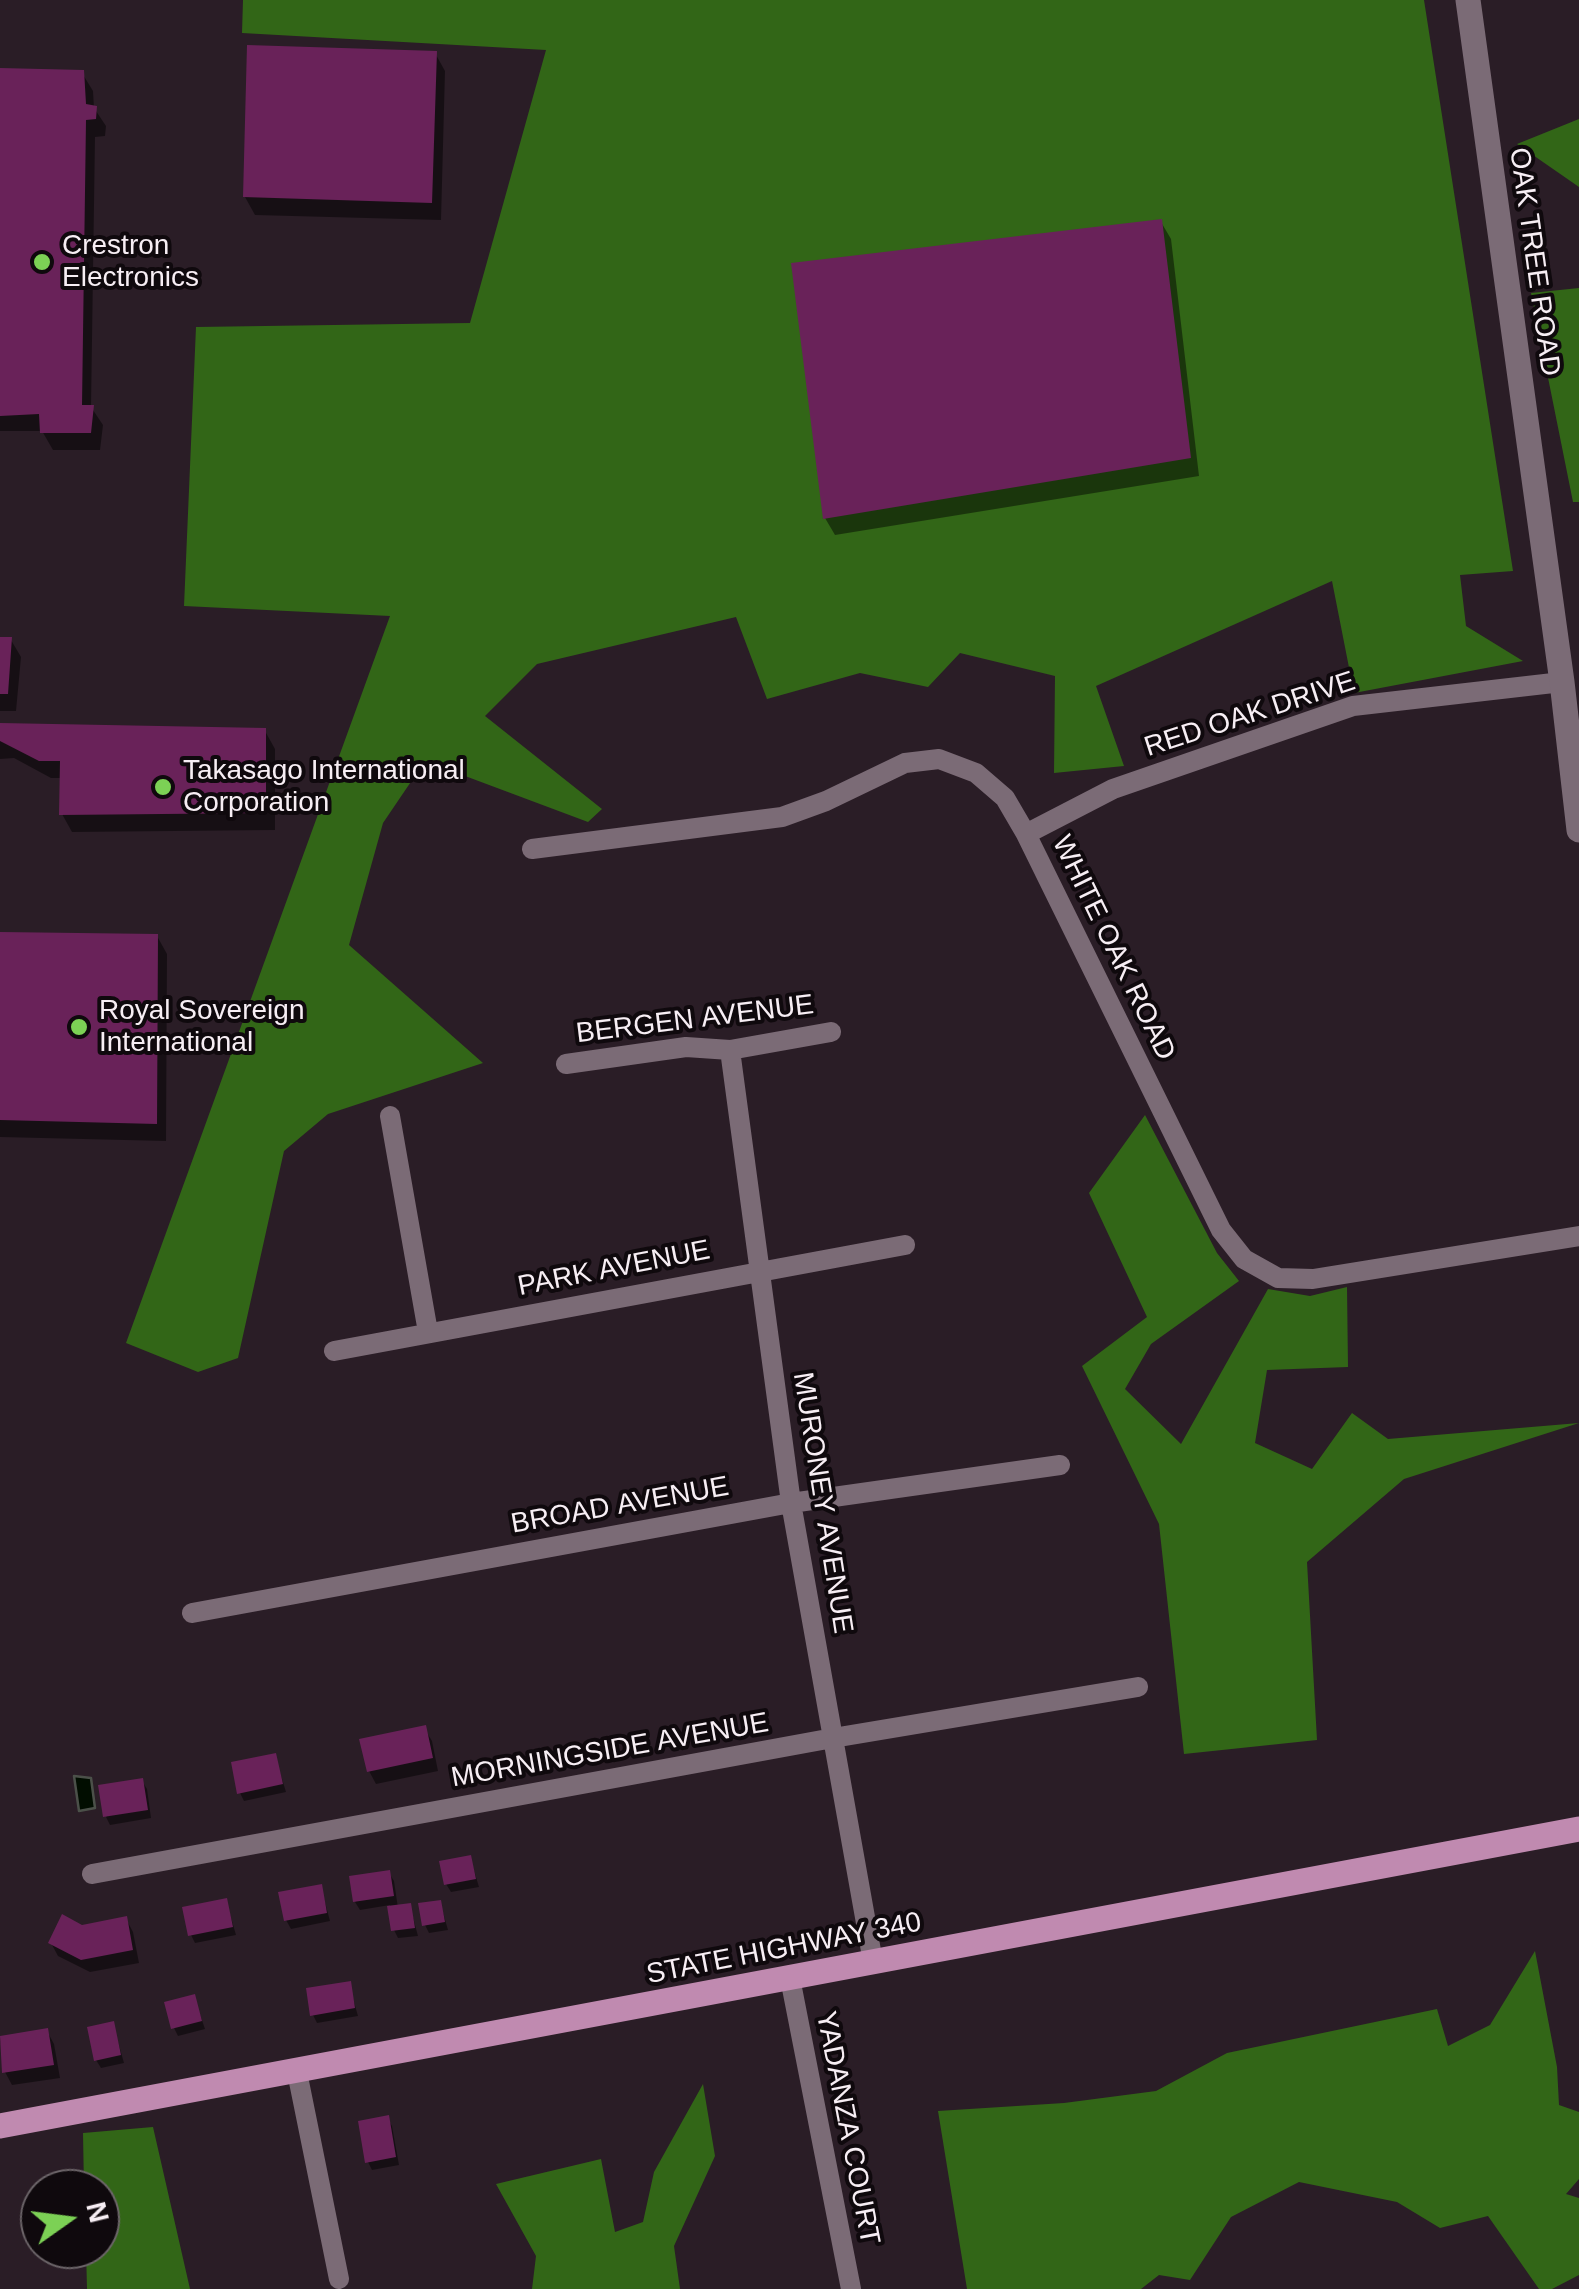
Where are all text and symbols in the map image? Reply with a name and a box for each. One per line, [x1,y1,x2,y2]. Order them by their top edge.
street label: OAK TREE ROAD [1501,146,1567,378]
place label: Crestron Electronics [62,229,199,295]
marker: Crestron Electronics [31,251,53,273]
street label: RED OAK DRIVE [1140,665,1360,765]
place label: Takasago International Corporation [183,754,465,820]
marker: Takasago International Corporation [152,776,174,798]
street label: WHITE OAK ROAD [1044,830,1182,1066]
street label: BERGEN AVENUE [574,989,816,1051]
place label: Royal Sovereign International [99,994,304,1060]
marker: Royal Sovereign International [68,1016,90,1038]
street label: PARK AVENUE [515,1234,713,1304]
street label: MURONEY AVENUE [785,1370,859,1636]
street label: BROAD AVENUE [509,1470,731,1542]
street label: MORNINGSIDE AVENUE [449,1707,771,1795]
street label: STATE HIGHWAY 340 [644,1906,924,1992]
street label: YADANZA COURT [808,2008,886,2248]
north arrow [20,2169,120,2269]
text: N [80,2199,115,2226]

